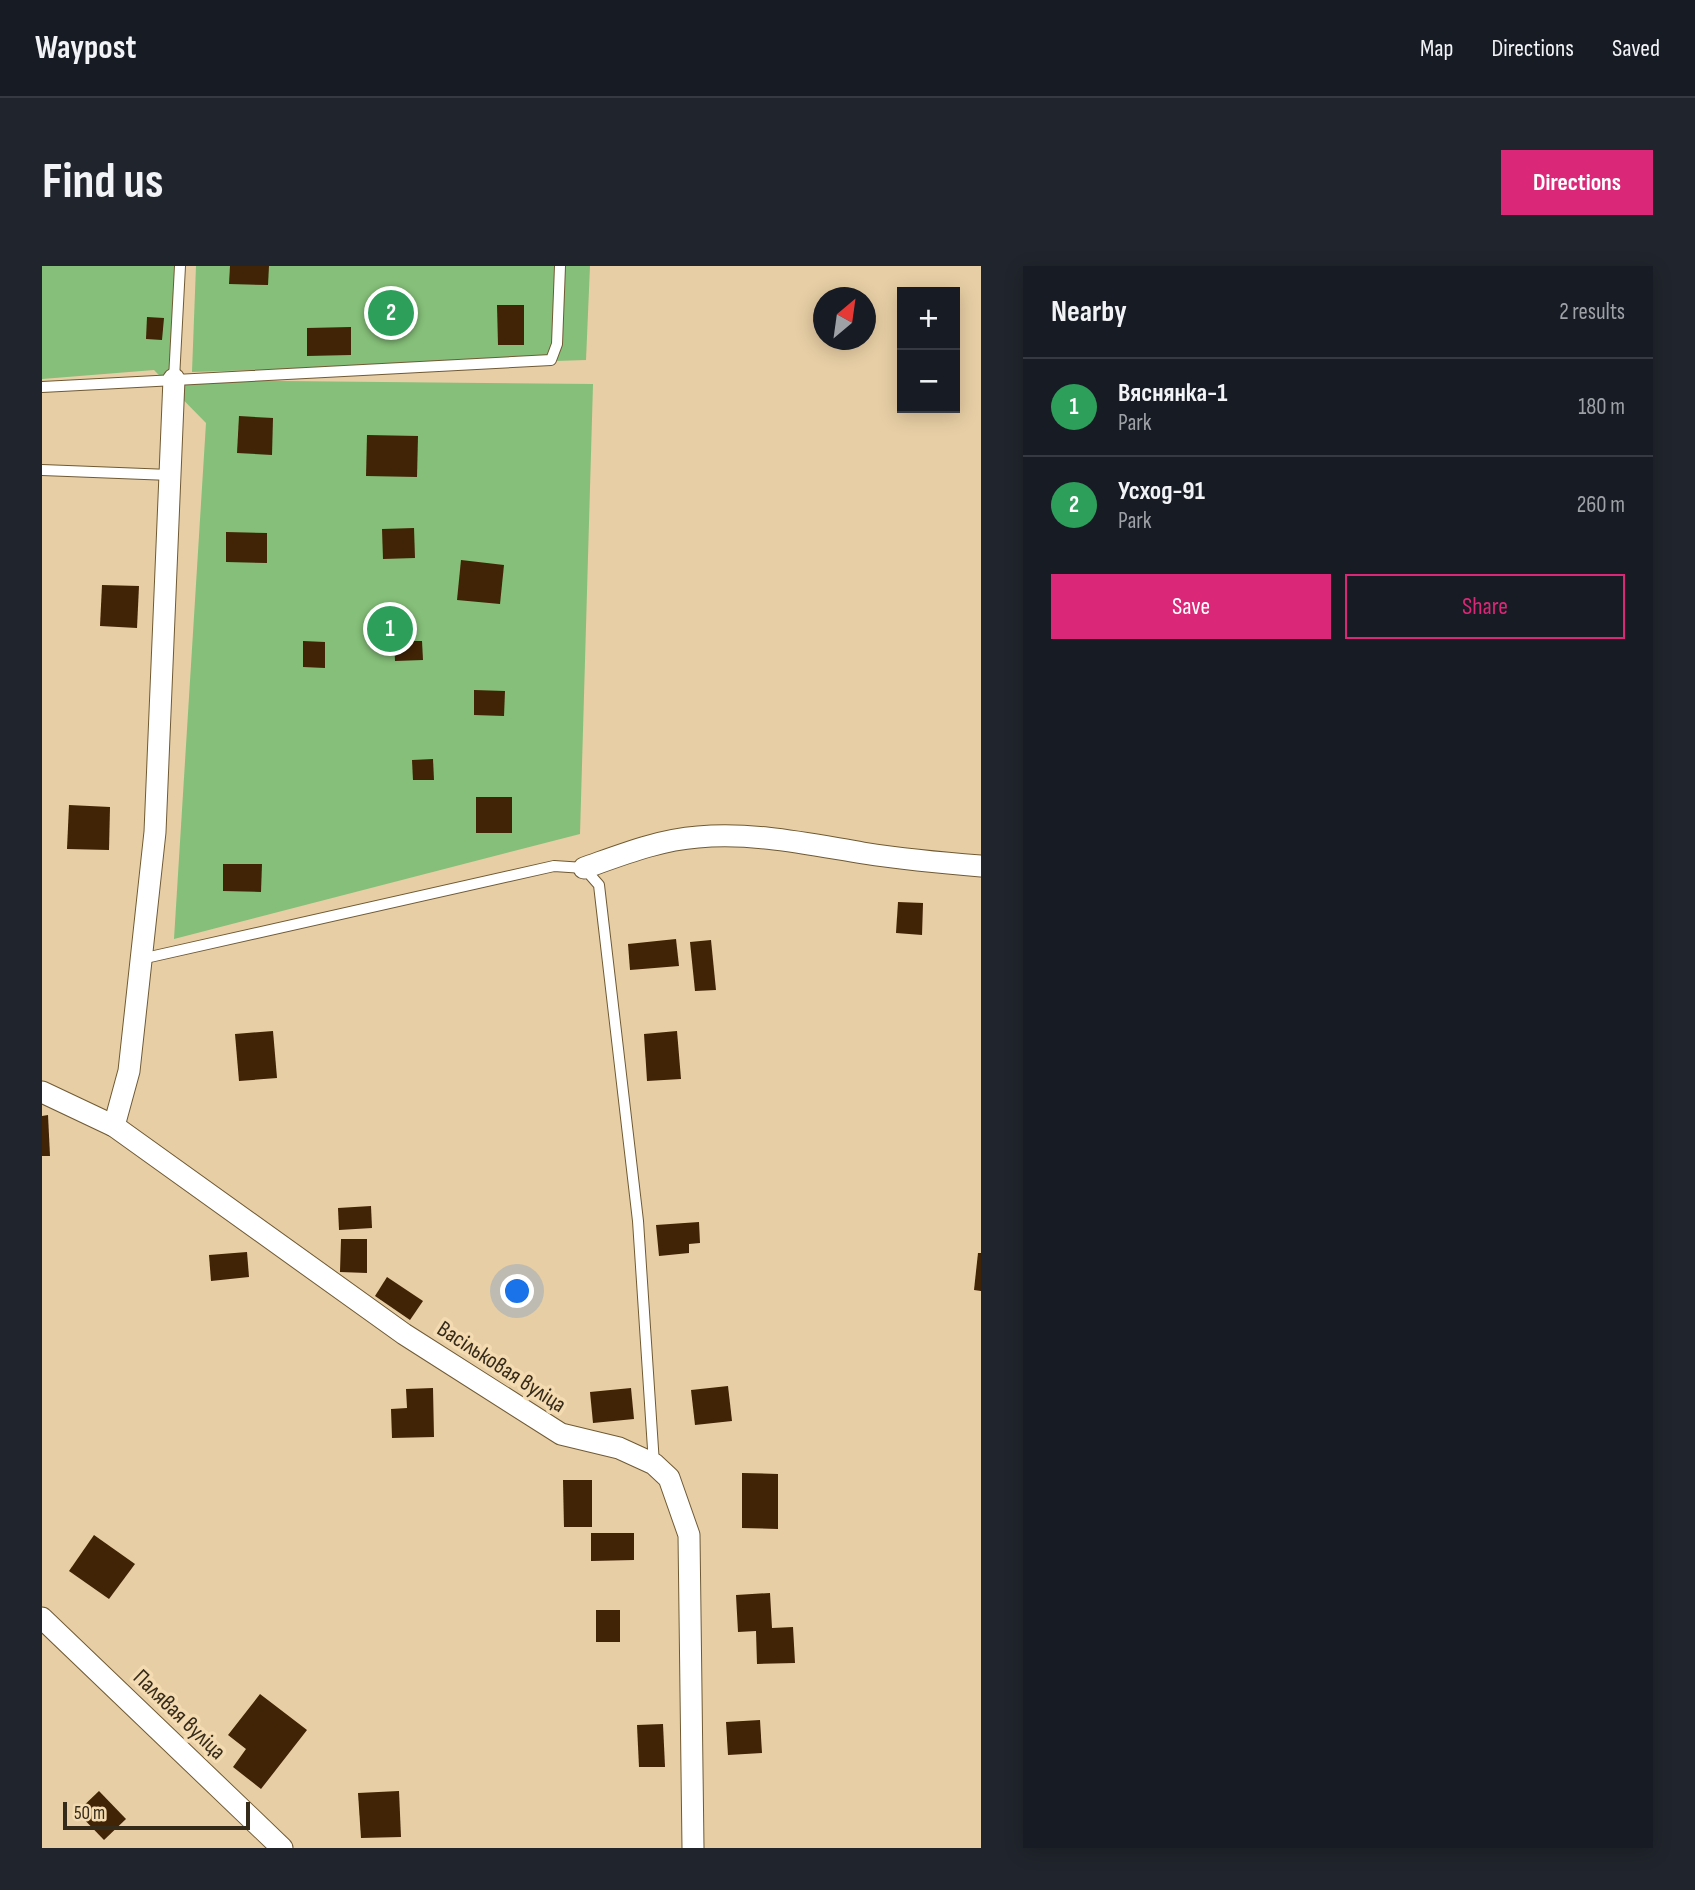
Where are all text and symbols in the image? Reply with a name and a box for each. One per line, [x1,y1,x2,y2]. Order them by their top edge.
text: Waypost [35,28,136,68]
text: Map [1420,34,1453,63]
text: Directions [1491,34,1574,63]
text: Saved [1612,34,1660,63]
button: Directions [1501,150,1653,215]
text: Find us [42,153,164,212]
pin: 2 [368,287,414,339]
north arrow [813,287,876,350]
map controls [897,287,960,413]
button: + [897,287,960,350]
text: Nearby [1051,294,1127,330]
text: 2 results [1559,298,1625,326]
button: − [897,350,960,413]
text: Вяснянка-1 [1118,378,1227,409]
text: 1 [1069,393,1079,421]
text: 180 m [1578,393,1625,421]
text: Park [1118,409,1152,437]
text: Усход-91 [1118,476,1205,507]
text: 2 [1069,491,1079,519]
text: 260 m [1577,491,1625,519]
text: Park [1118,507,1152,535]
button: Save [1051,574,1331,639]
button: Share [1345,574,1625,639]
pin: 1 [367,603,413,655]
your location [500,1274,534,1308]
street label: Васільковая вуліца [432,1315,571,1419]
street label: Палявая вуліца [127,1664,231,1766]
scale bar [63,1799,250,1831]
text: 50 m [74,1802,105,1825]

